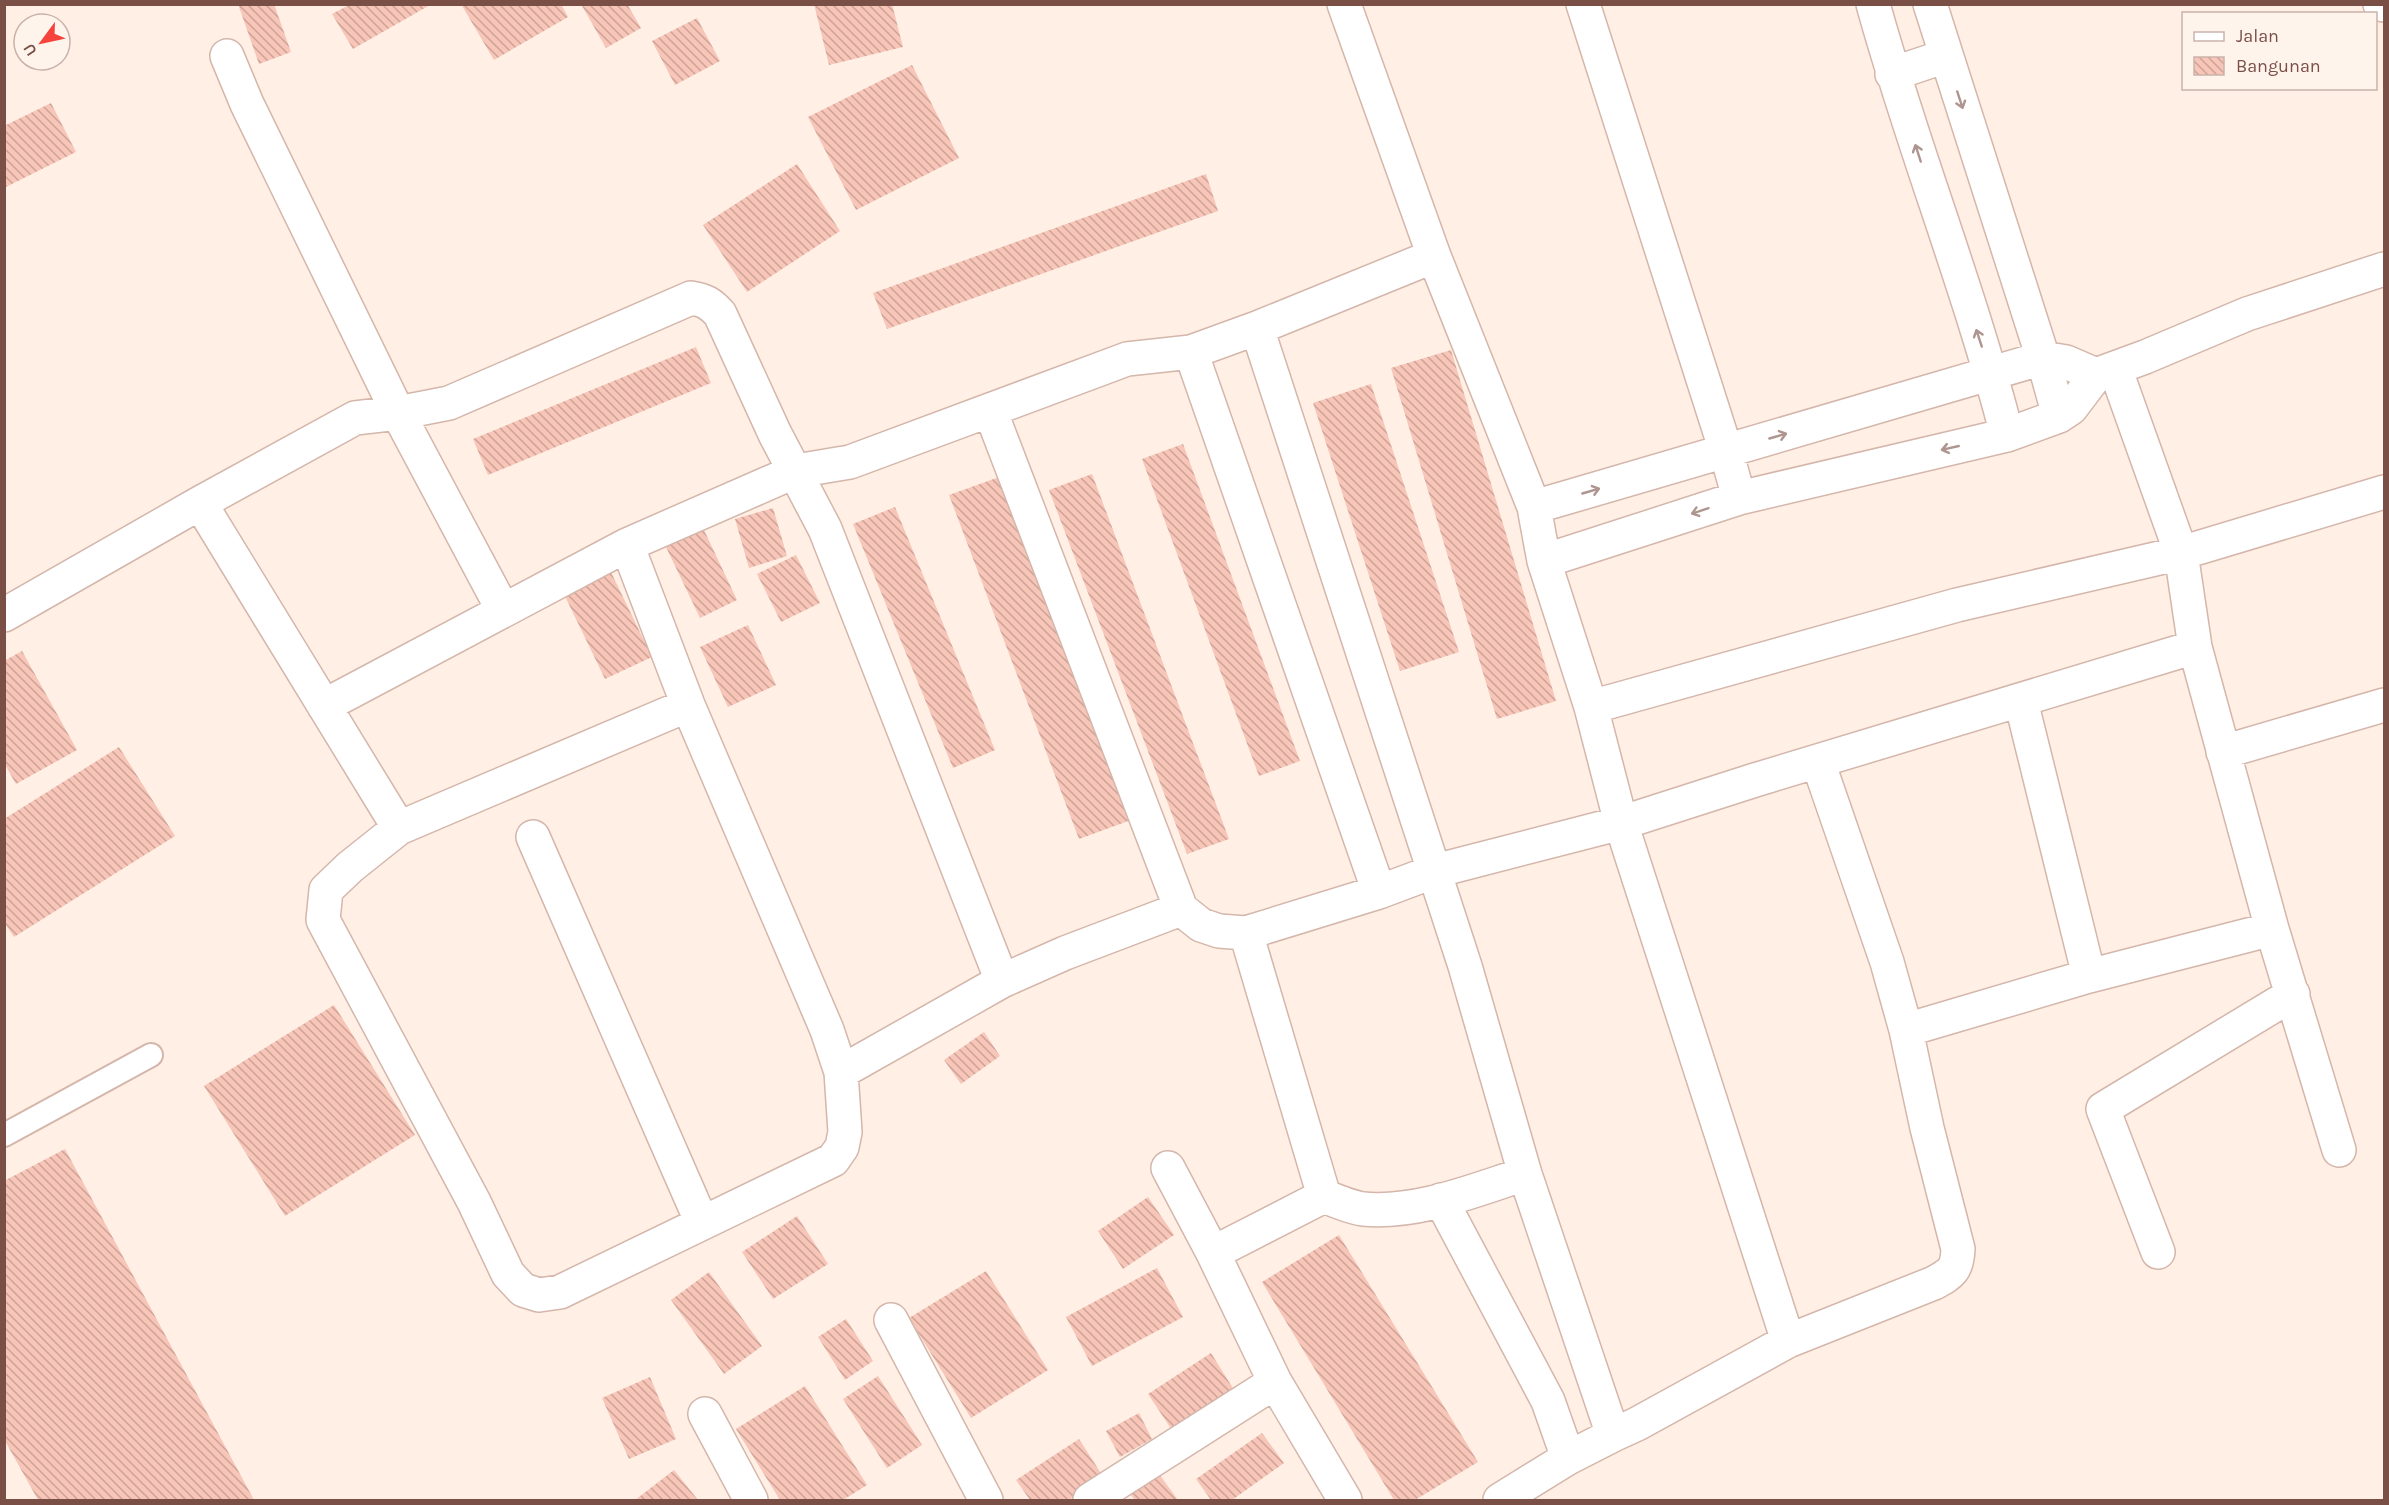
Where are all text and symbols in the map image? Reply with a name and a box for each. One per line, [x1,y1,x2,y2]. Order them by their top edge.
north arrow [12,12,72,72]
legend [2182,12,2377,90]
text: Jalan [2236,25,2279,47]
text: U [19,40,41,60]
text: Bangunan [2236,55,2321,77]
one-way arrow [1956,90,1967,109]
one-way arrow [1912,144,1923,163]
one-way arrow [1973,329,1984,348]
one-way arrow [1768,430,1787,441]
one-way arrow [1941,443,1960,455]
one-way arrow [1581,485,1600,496]
one-way arrow [1691,506,1710,517]

